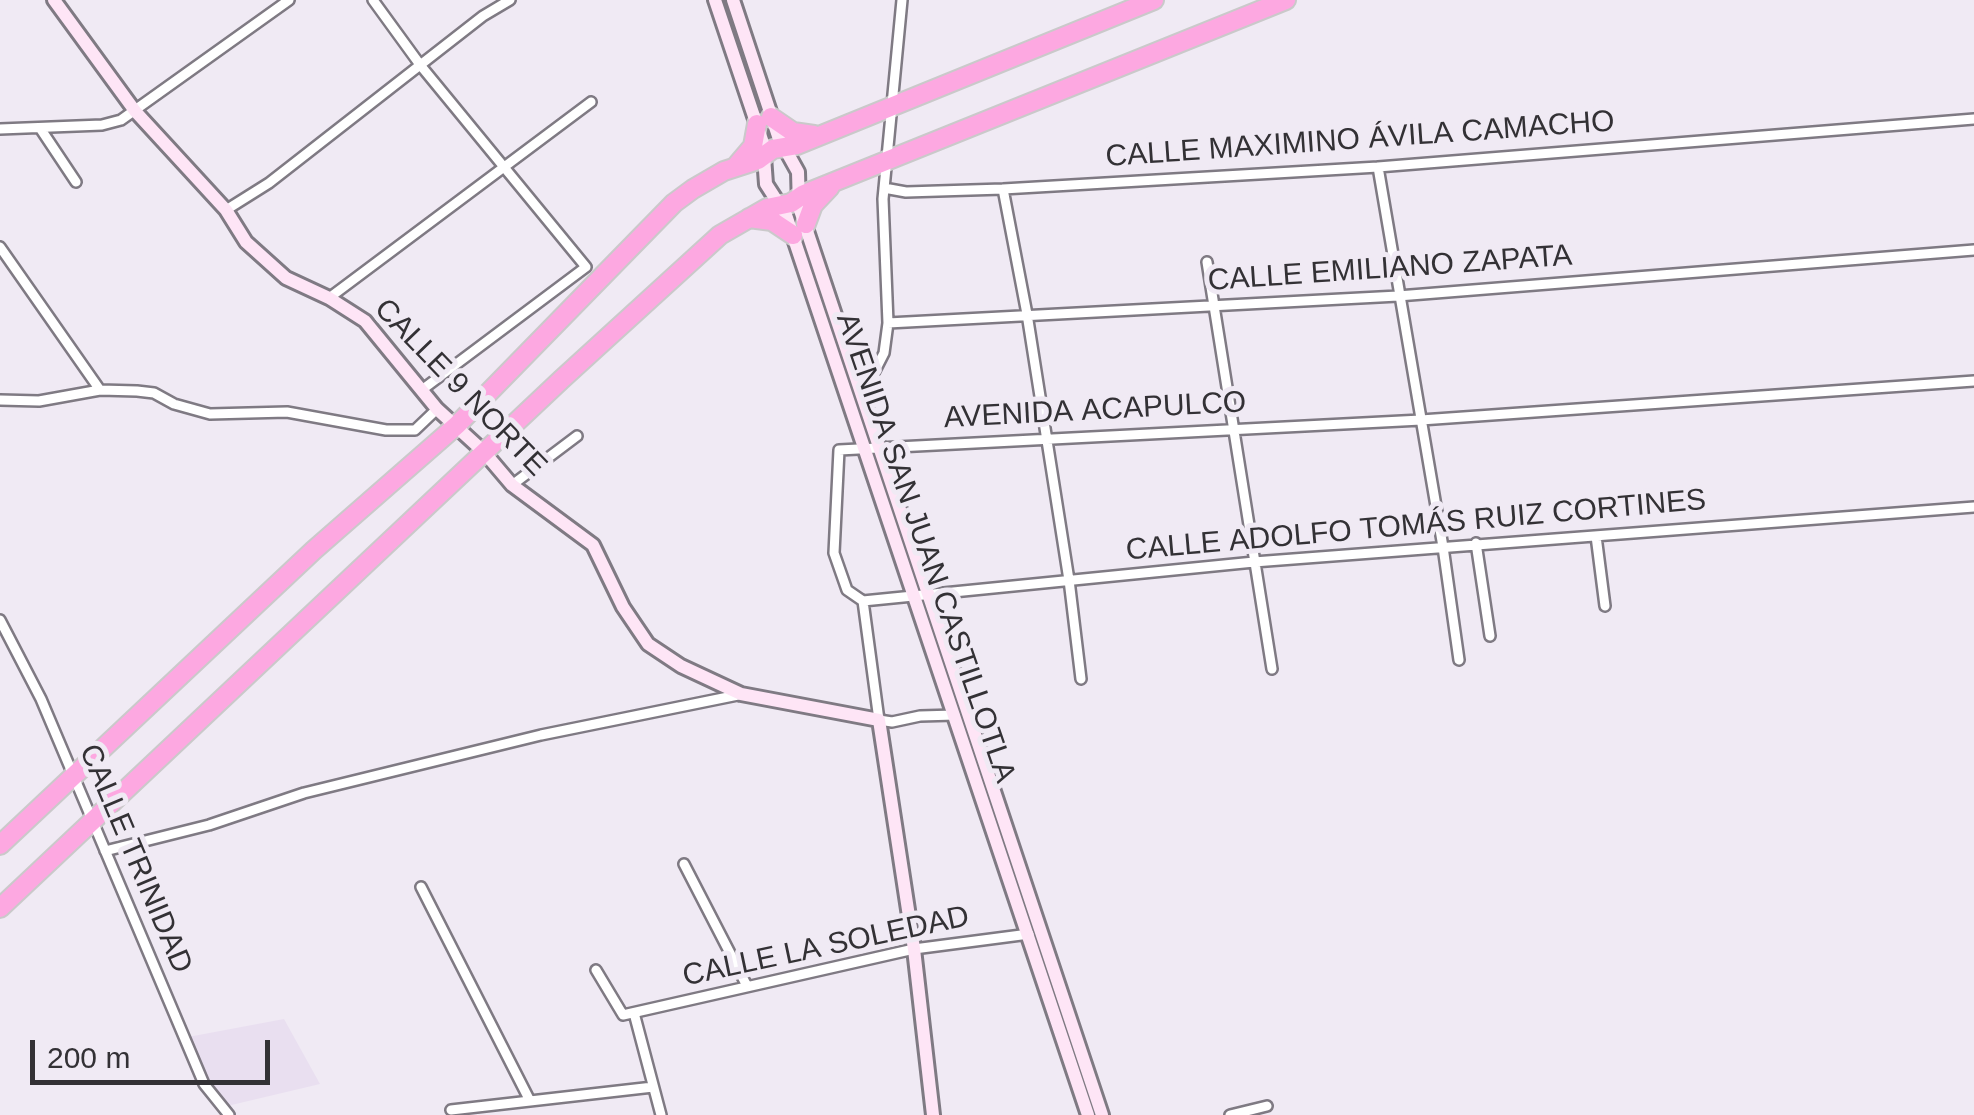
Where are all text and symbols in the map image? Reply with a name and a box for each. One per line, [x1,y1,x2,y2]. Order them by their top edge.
street label: CALLE MAXIMINO ÁVILA CAMACHO [1104,104,1616,176]
street label: CALLE EMILIANO ZAPATA [1207,238,1573,300]
street label: CALLE 9 NORTE [366,292,554,484]
street label: AVENIDA SAN JUAN CASTILLOTLA [827,308,1023,788]
street label: AVENIDA ACAPULCO [943,385,1247,437]
street label: CALLE ADOLFO TOMÁS RUIZ CORTINES [1124,483,1708,569]
street label: CALLE TRINIDAD [71,739,199,979]
street label: CALLE LA SOLEDAD [680,899,972,995]
scale bar [35,1020,275,1082]
text: 200 m [47,1041,130,1074]

